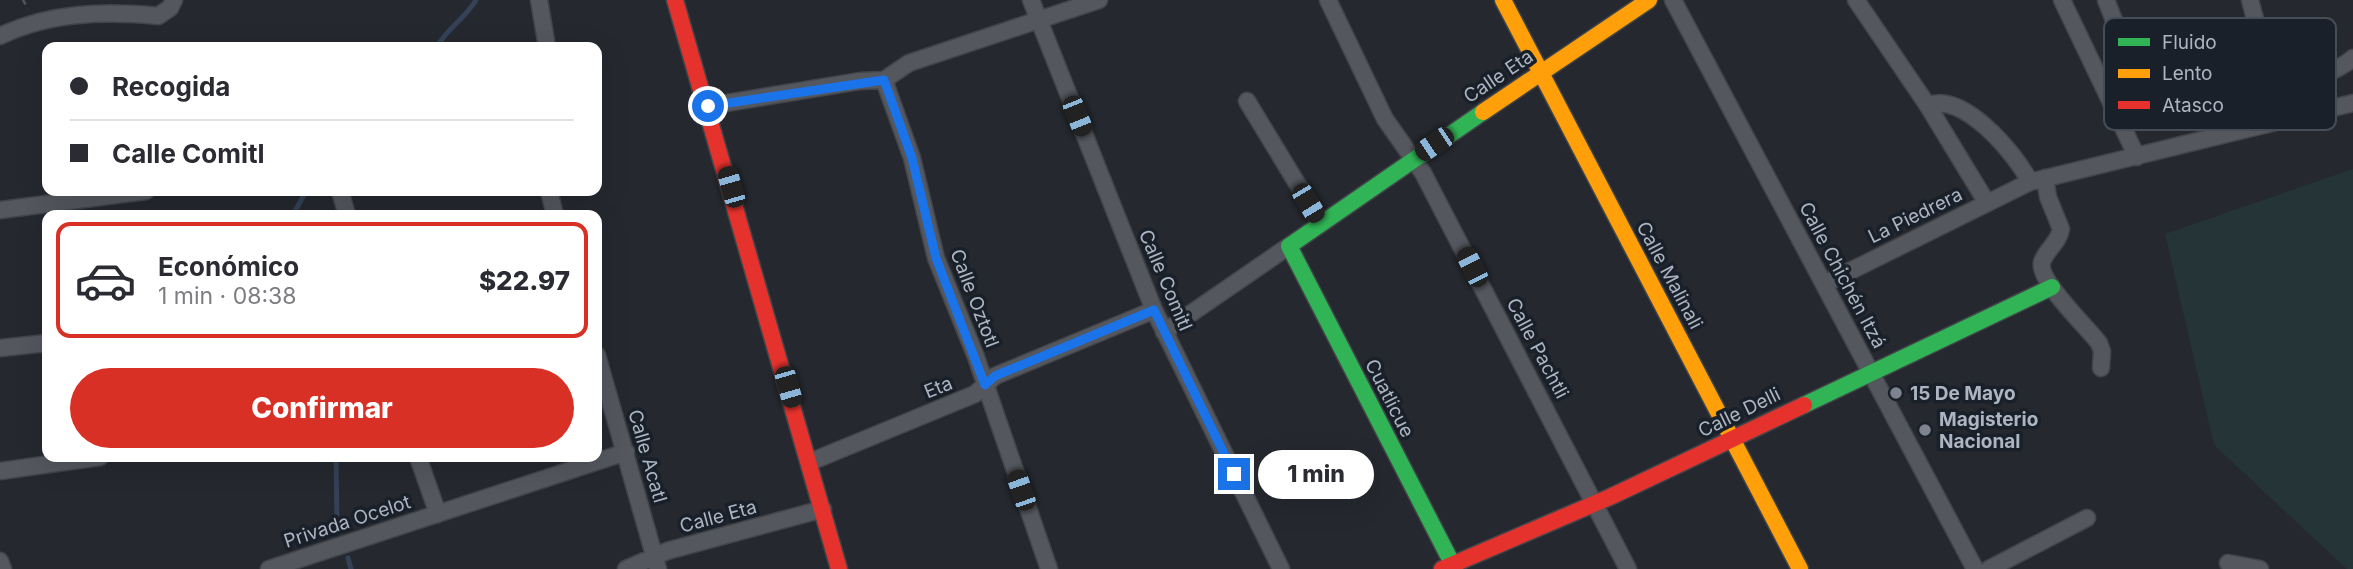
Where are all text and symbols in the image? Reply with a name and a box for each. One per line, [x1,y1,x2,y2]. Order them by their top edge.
legend [2104,18,2336,130]
text: Fluido [2162,31,2217,54]
street label: Calle Eta [1459,45,1537,108]
text: Lento [2162,62,2212,85]
text: Recogida [112,71,230,102]
route start [692,90,724,122]
car [1060,93,1095,139]
text: Atasco [2162,94,2224,117]
car [1411,124,1458,164]
text: Calle Comitl [112,138,265,169]
car [716,164,747,210]
car [1289,180,1328,226]
street label: La Piedrera [1864,183,1966,248]
street label: Calle Chichén Itzá [1794,198,1891,352]
street label: Calle Malinali [1632,218,1707,333]
street label: Calle Comitl [1134,226,1197,334]
car [1454,244,1491,290]
street label: Calle Oztotl [945,246,1004,351]
icon: car [74,249,137,312]
text: Económico [158,251,299,282]
text: $22.97 [479,265,570,296]
text: 1 min · 08:38 [158,282,297,310]
street label: Calle Pachtli [1501,294,1574,402]
street label: Cuatlicue [1360,355,1419,441]
car [773,364,804,410]
button: Confirmar [70,368,574,448]
street label: Eta [921,371,956,403]
place label: 15 De Mayo [1910,382,2016,405]
street label: Calle Delli [1694,383,1784,442]
marker: 15 De Mayo [1888,385,1904,401]
street label: Calle Acatl [623,407,672,505]
place label: Magisterio Nacional [1939,408,2038,453]
marker: Magisterio Nacional [1917,422,1933,438]
callout: 1 min [1258,449,1374,498]
route end [1218,458,1250,490]
text: 1 min [1287,460,1345,488]
car [1005,467,1038,513]
street label: Privada Ocelot [281,490,413,553]
street label: Calle Eta [677,495,759,538]

